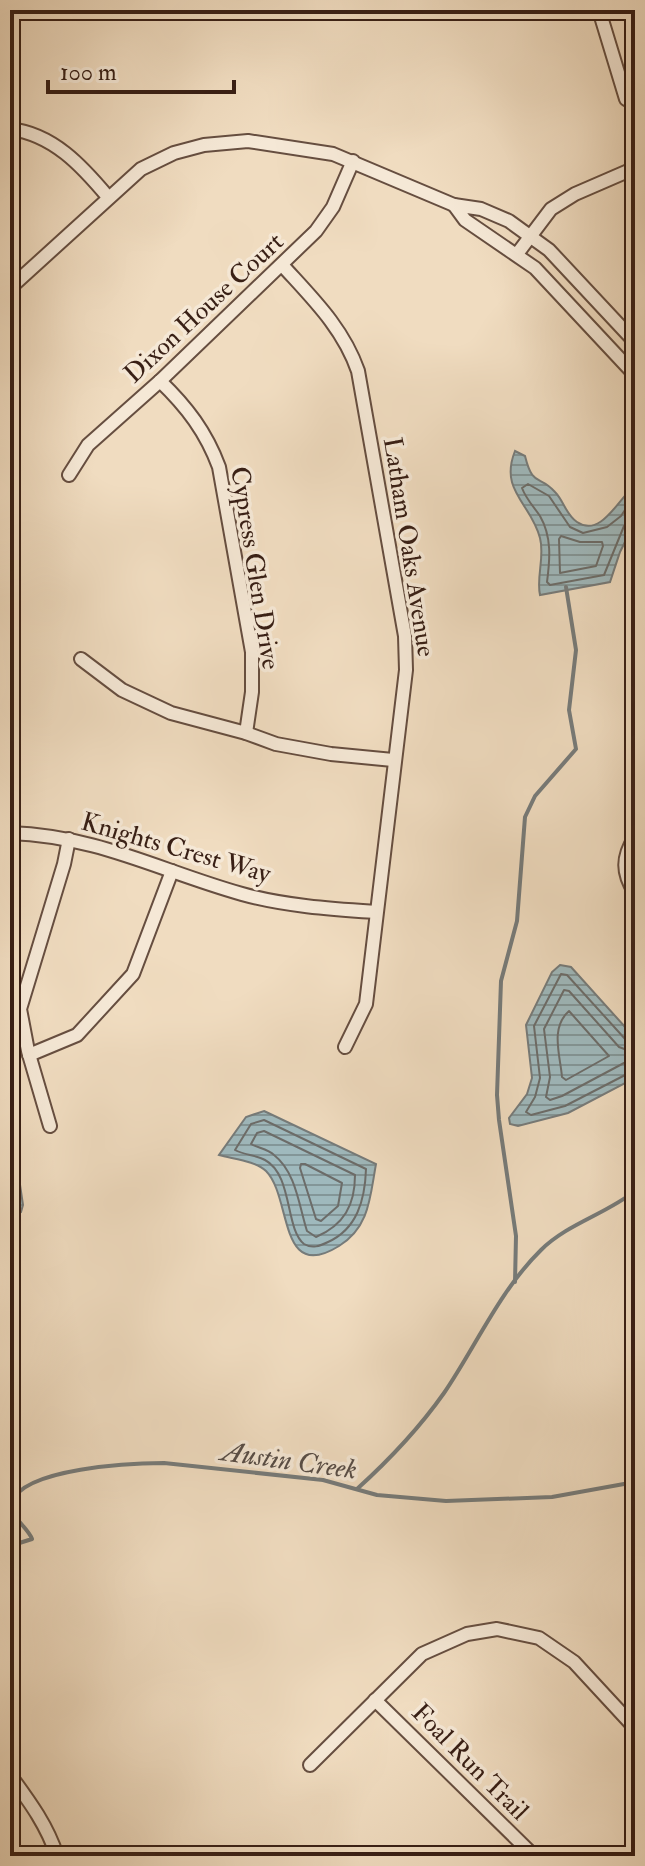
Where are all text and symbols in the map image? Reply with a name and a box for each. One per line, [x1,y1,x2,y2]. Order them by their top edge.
scale bar [48,44,234,94]
text: 100 m [60,57,117,88]
street label: Dixon House Court [118,226,290,390]
street label: Latham Oaks Avenue [376,435,442,659]
street label: Cypress Glen Drive [222,464,287,672]
street label: Knights Crest Way [78,806,275,891]
water label: Austin Creek [216,1434,359,1488]
street label: Foal Run Trail [405,1697,535,1827]

